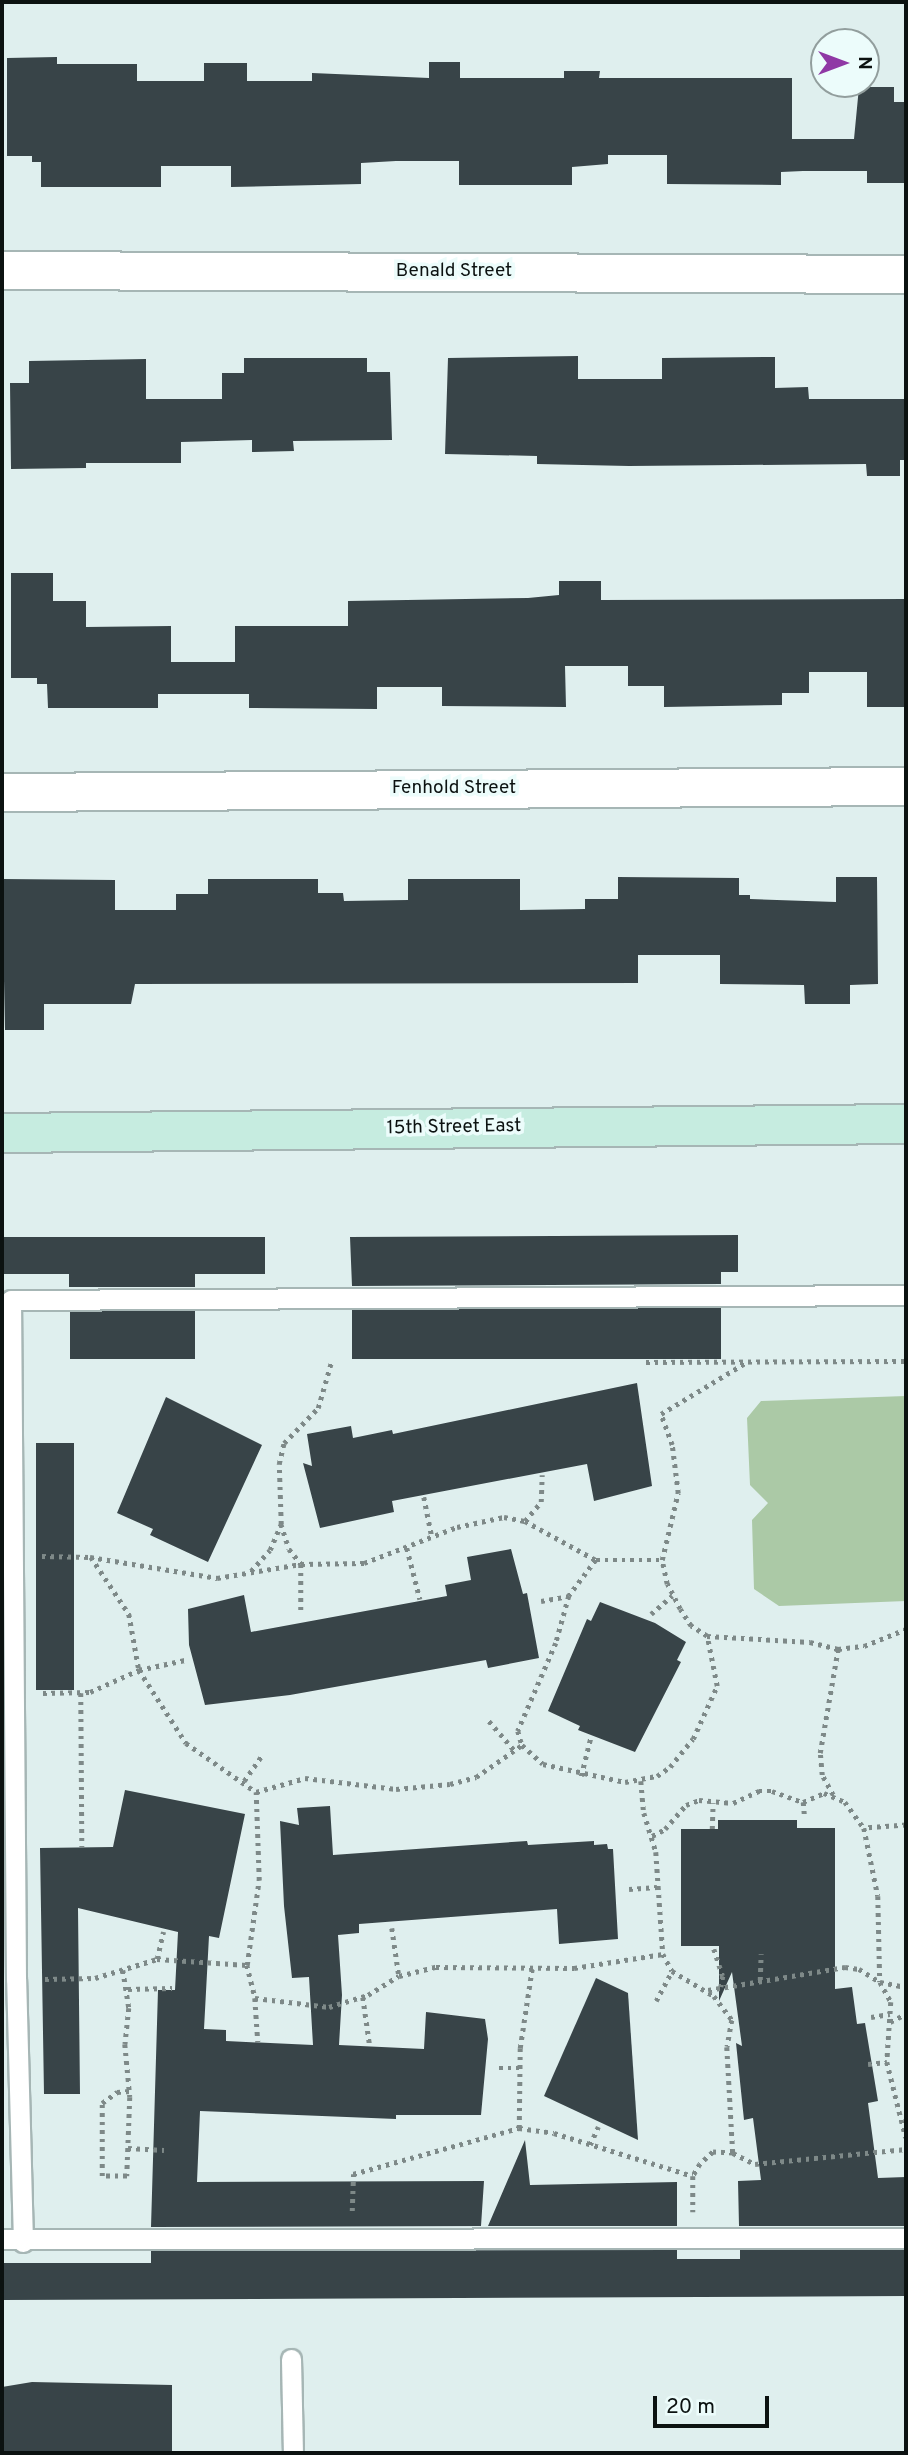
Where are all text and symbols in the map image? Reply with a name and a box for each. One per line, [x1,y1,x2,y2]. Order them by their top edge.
north arrow [810,28,880,98]
text: N [852,56,876,70]
street label: Benald Street [396,261,512,283]
street label: Fenhold Street [392,778,516,800]
street label: 15th Street East [386,1115,522,1141]
scale bar [656,2382,772,2426]
text: 20 m [666,2394,715,2421]

